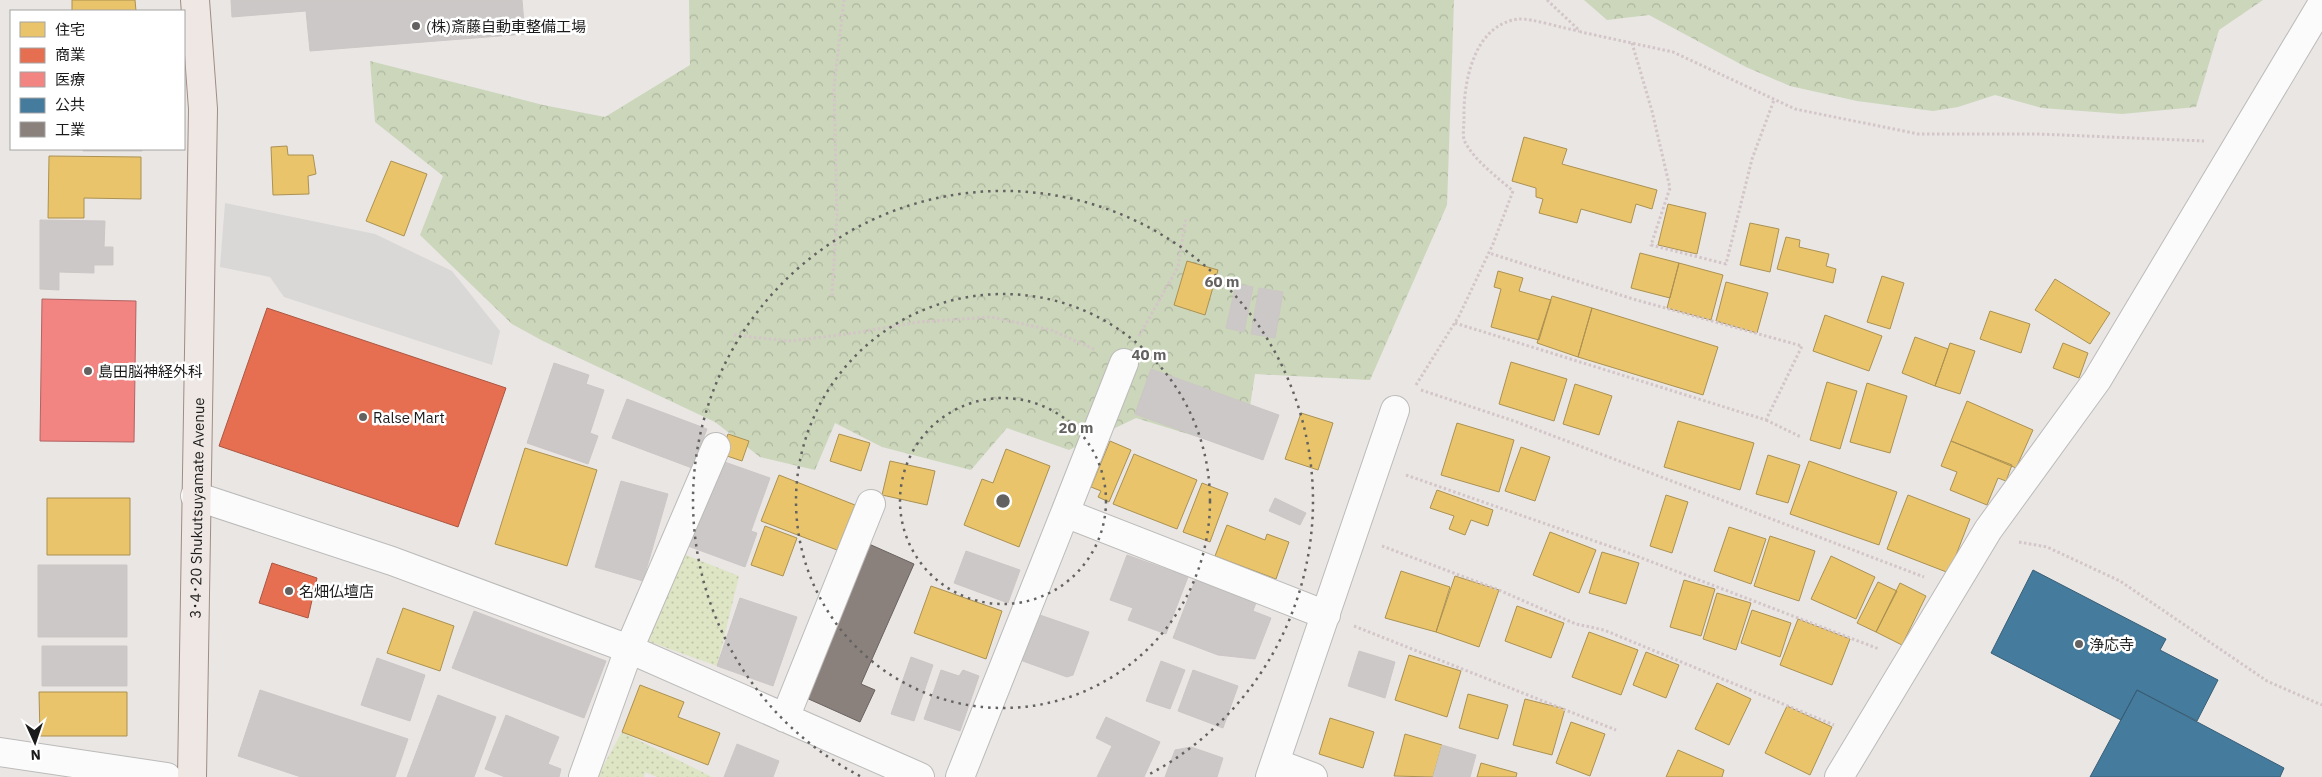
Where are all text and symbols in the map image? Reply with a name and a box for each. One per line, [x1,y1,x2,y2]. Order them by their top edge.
legend [10,10,185,150]
place label: (株)斎藤自動車整備工場 [426,17,586,36]
text: 住宅 [55,20,85,39]
marker: (株)斎藤自動車整備工場 [410,20,422,32]
text: 商業 [55,45,85,64]
text: 医療 [55,70,85,89]
text: 公共 [55,95,85,114]
text: 工業 [55,120,85,139]
text: 60 m [1205,272,1239,291]
text: 40 m [1132,345,1166,364]
place label: 島田脳神経外科 [98,362,203,381]
marker: 島田脳神経外科 [82,365,94,377]
street label: 3･4･20 Shukutsuyamate Avenue [185,397,208,619]
place label: Ralse Mart [373,408,445,427]
marker: Ralse Mart [357,411,369,423]
text: 20 m [1059,418,1093,437]
centre of rings [994,492,1012,510]
place label: 名畑仏壇店 [299,582,374,601]
marker: 名畑仏壇店 [283,585,295,597]
place label: 浄応寺 [2089,635,2134,654]
marker: 浄応寺 [2073,638,2085,650]
north arrow [10,717,60,767]
text: N [30,746,41,764]

